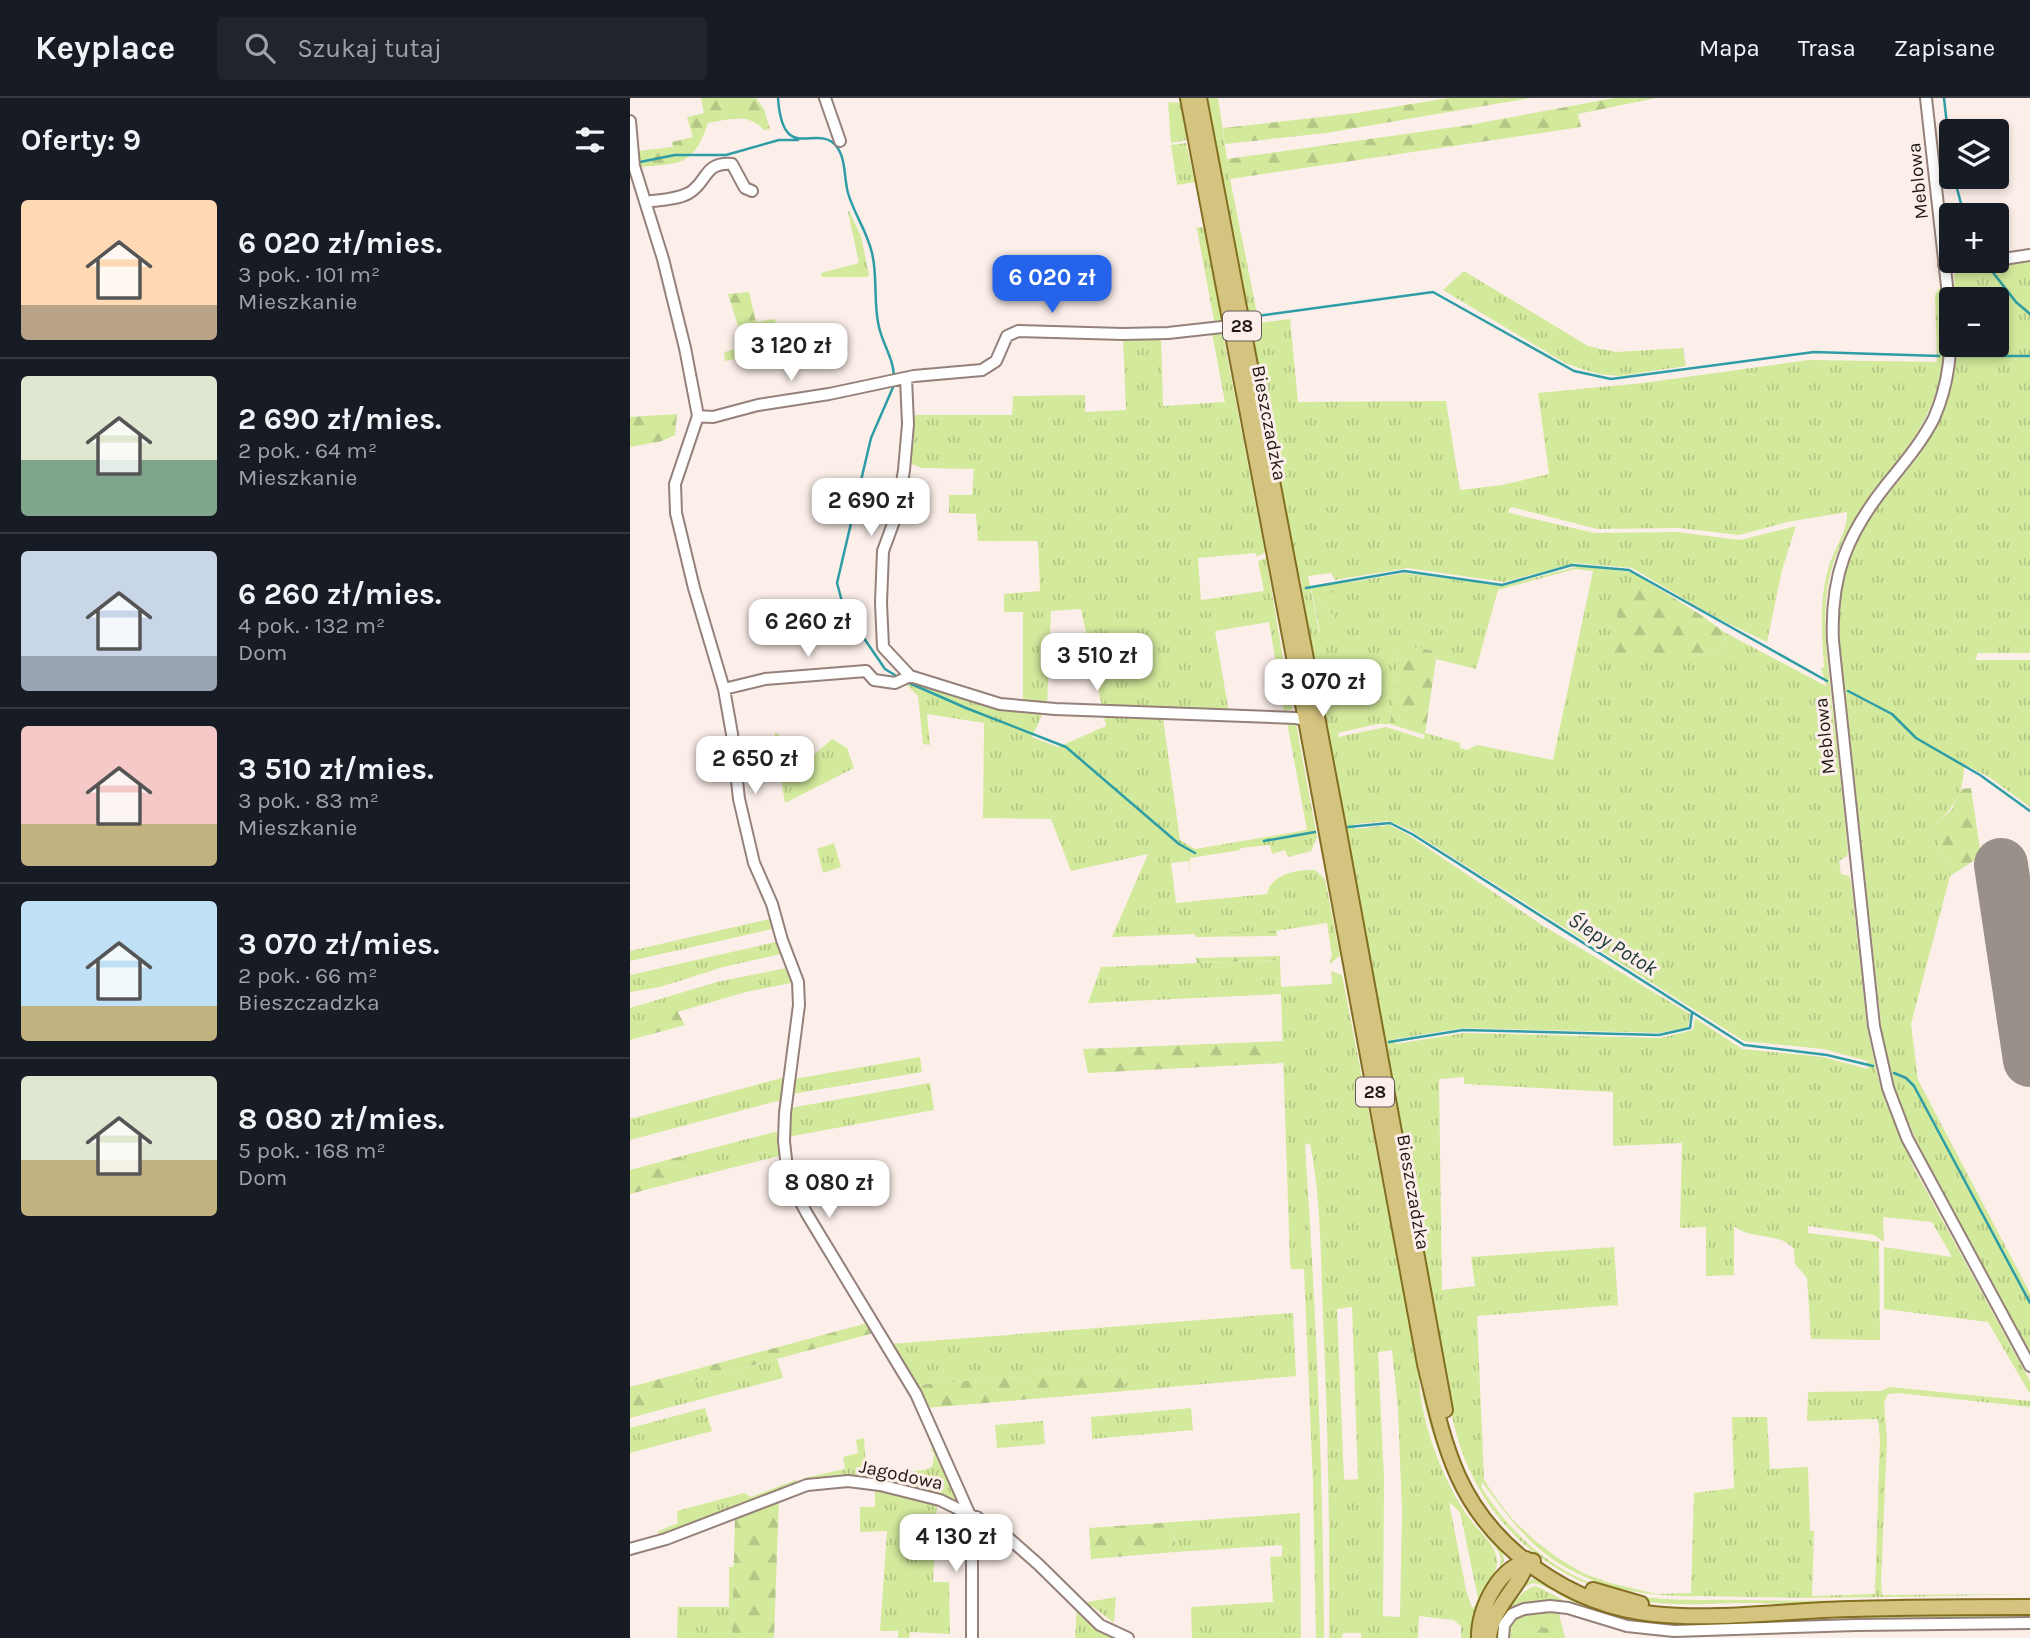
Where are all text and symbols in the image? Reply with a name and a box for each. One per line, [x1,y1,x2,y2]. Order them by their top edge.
search box [217,17,707,80]
text: Keyplace [35,29,175,67]
icon: search [241,29,279,67]
text: Szukaj tutaj [297,33,442,64]
text: Mapa [1699,34,1760,62]
text: Trasa [1798,34,1856,62]
text: Zapisane [1894,34,1995,62]
map controls [1939,119,2009,357]
button: layers [1939,119,2009,189]
icon: filters [571,121,609,159]
text: Oferty: 9 [21,122,141,158]
street label: Meblowa [1903,142,1933,220]
button: + [1939,203,2009,273]
text: 6 020 zł/mies. [238,225,442,261]
icon: home [77,228,161,312]
pin: 6 020 zł [980,256,1124,315]
text: 3 pok. · 101 m² [238,261,380,288]
text: 6 020 zł [1009,264,1096,291]
button: − [1939,287,2009,357]
text: Mieszkanie [238,288,357,315]
road number: 28 [1223,311,1261,340]
pin: 3 120 zł [719,324,863,383]
text: 3 120 zł [751,332,832,359]
street label: Bieszczadzka [1247,363,1291,483]
text: 2 690 zł/mies. [238,401,441,437]
icon: home [77,404,161,488]
text: 2 pok. · 64 m² [238,437,377,464]
text: Mieszkanie [238,464,357,491]
pin: 2 690 zł [799,478,943,538]
text: 2 690 zł [828,487,914,514]
text: 6 260 zł/mies. [238,576,441,612]
icon: home [77,579,161,663]
pin: 6 260 zł [736,600,880,659]
text: 6 260 zł [765,608,851,635]
text: 4 pok. · 132 m² [238,612,385,639]
pin: 3 510 zł [1025,634,1169,693]
text: Dom [238,639,287,666]
text: 3 510 zł [1057,642,1137,669]
pin: 3 070 zł [1251,660,1395,719]
text: 3 070 zł [1281,668,1365,695]
street label: Meblowa [1810,697,1840,775]
pin: 2 650 zł [683,736,827,796]
text: 2 650 zł [712,745,798,772]
text: 3 510 zł/mies. [238,751,434,787]
icon: home [77,754,161,838]
text: 3 pok. · 83 m² [238,787,379,814]
text: Mieszkanie [238,814,357,841]
water label: Ślepy Potok [1564,907,1662,981]
text: 3 070 zł/mies. [238,926,439,962]
icon: home [77,929,161,1013]
text: 2 pok. · 66 m² [238,962,377,989]
text: Bieszczadzka [238,989,380,1016]
road number: 28 [1356,1077,1394,1107]
text: 8 080 zł/mies. [238,1101,445,1137]
icon: home [77,1104,161,1188]
street label: Bieszczadzka [1392,1133,1434,1251]
text: 5 pok. · 168 m² [238,1137,386,1164]
pin: 8 080 zł [757,1160,901,1220]
text: Dom [238,1164,287,1191]
text: 8 080 zł [785,1169,873,1196]
street label: Jagodowa [857,1455,945,1495]
pin: 4 130 zł [884,1514,1028,1574]
text: 4 130 zł [916,1523,996,1550]

